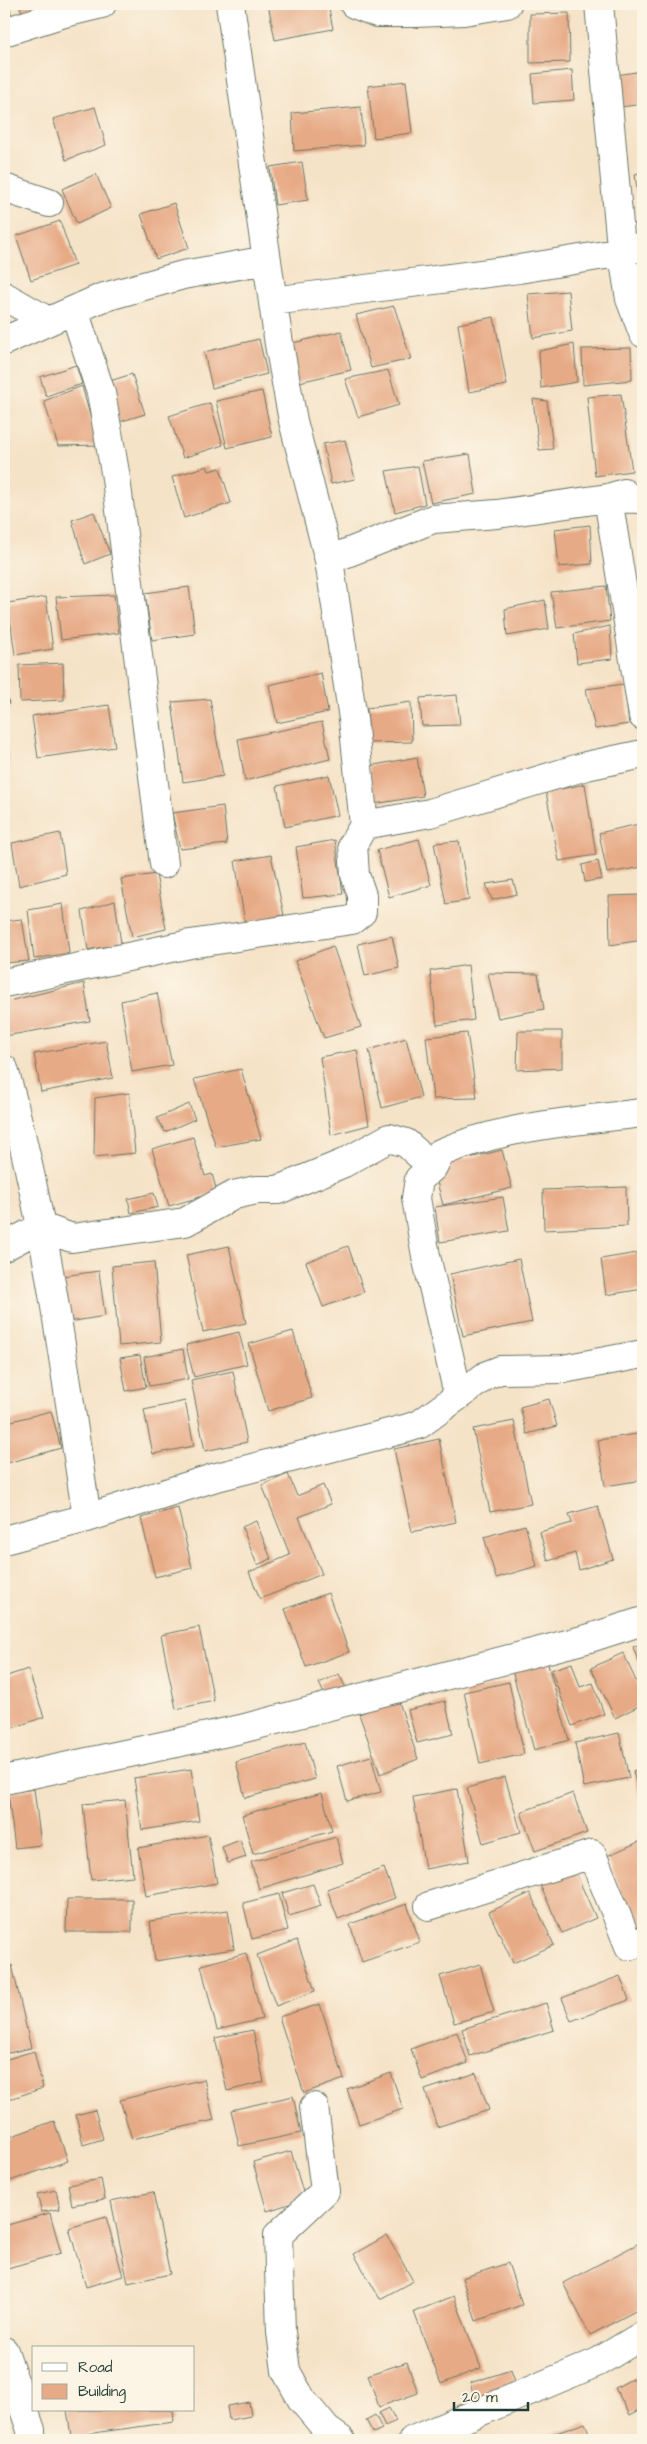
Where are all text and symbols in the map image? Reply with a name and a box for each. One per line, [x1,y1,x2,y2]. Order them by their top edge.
legend [32,2346,195,2412]
text: Road [78,2357,113,2378]
scale bar [454,2379,528,2411]
text: Building [78,2381,126,2403]
text: 20 m [462,2387,498,2408]

